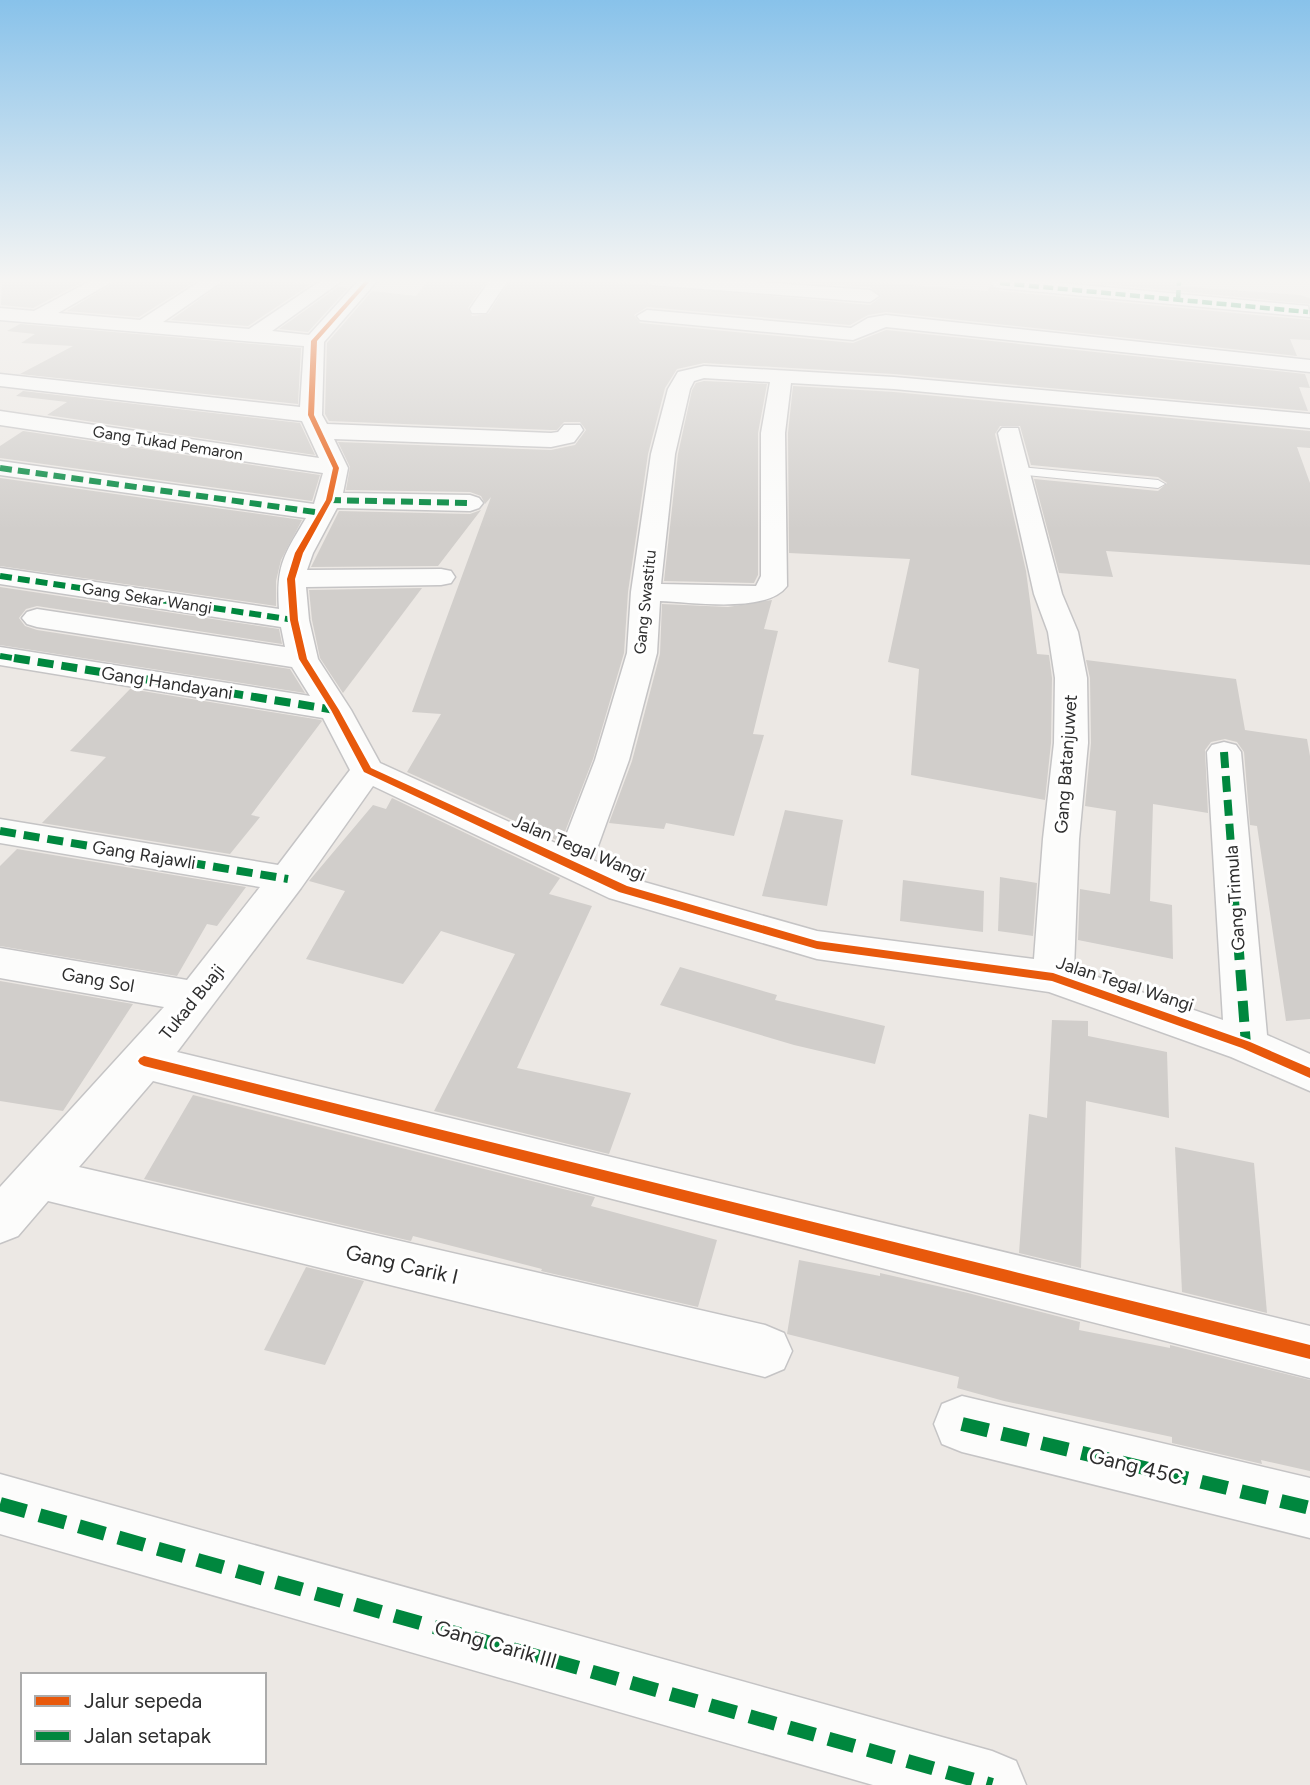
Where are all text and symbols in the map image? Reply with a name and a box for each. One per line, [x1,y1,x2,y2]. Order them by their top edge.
street label: Gang Tukad Pemaron [91,422,245,464]
street label: Gang Swastitu [630,549,660,655]
street label: Gang Sekar Wangi [81,578,213,618]
street label: Gang Handayani [100,662,234,704]
street label: Gang Batanjuwet [1050,693,1082,834]
street label: Jalan Tegal Wangi [509,810,649,886]
street label: Gang Rajawli [91,836,197,874]
street label: Gang Trimula [1220,844,1250,952]
street label: Jalan Tegal Wangi [1053,951,1197,1017]
street label: Tukad Buaji [155,960,229,1044]
street label: Gang Sol [60,963,136,997]
street label: Gang Carik I [343,1239,461,1289]
street label: Gang 45C [1086,1442,1186,1490]
street label: Gang Carik III [432,1615,560,1673]
legend [21,1673,266,1764]
text: Jalur sepeda [84,1688,202,1713]
text: Jalan setapak [84,1723,212,1748]

